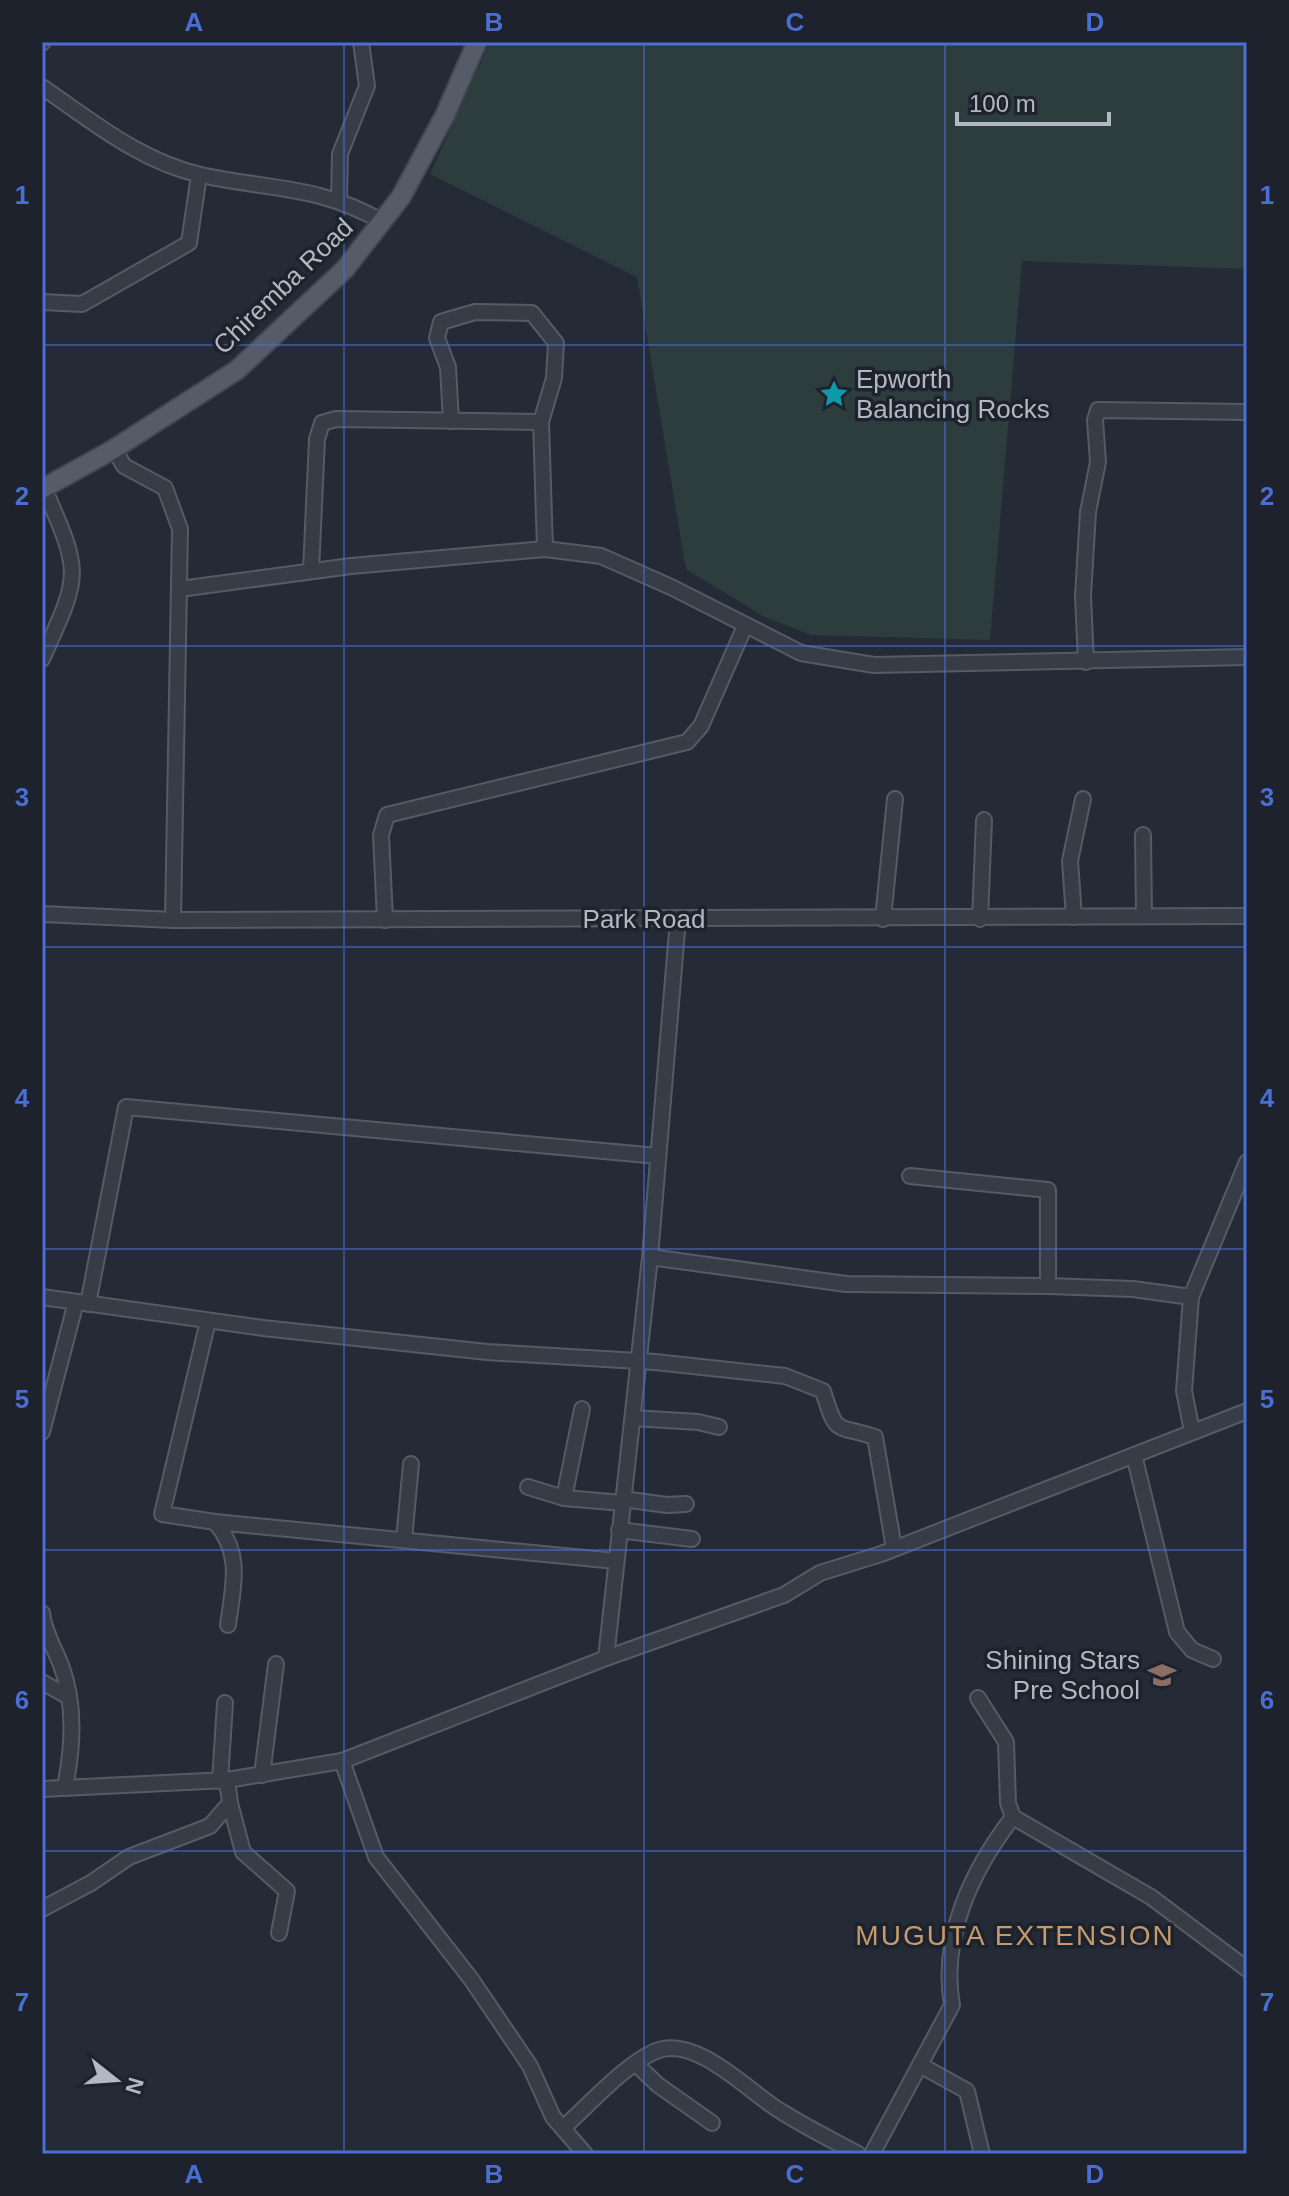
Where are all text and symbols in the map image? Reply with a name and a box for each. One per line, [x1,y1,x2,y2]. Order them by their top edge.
text: A [185,7,204,37]
text: B [485,7,503,37]
text: C [786,7,805,37]
text: D [1086,7,1104,37]
scale bar [957,76,1109,126]
text: 100 m [969,90,1036,117]
text: 1 [15,180,29,210]
text: 1 [1260,180,1274,210]
street label: Chiremba Road [207,212,359,360]
place label: Epworth Balancing Rocks [856,364,1050,424]
place icon: Epworth Balancing Rocks [819,379,849,409]
text: 2 [15,481,29,511]
text: 2 [1260,481,1274,511]
text: 3 [15,782,29,812]
text: 3 [1260,782,1274,812]
street label: Park Road [583,904,705,934]
text: 4 [15,1083,30,1113]
text: 4 [1260,1083,1275,1113]
text: 5 [15,1384,29,1414]
text: 5 [1260,1384,1274,1414]
place label: Shining Stars Pre School [985,1645,1140,1705]
school or university icon: Shining Stars Pre School [1147,1660,1177,1690]
text: 6 [15,1685,29,1715]
text: 6 [1260,1685,1274,1715]
district label: MUGUTA EXTENSION [855,1920,1175,1951]
text: 7 [15,1987,29,2017]
text: 7 [1260,1987,1274,2017]
north arrow [76,2040,156,2120]
text: N [120,2074,149,2097]
text: A [185,2159,204,2189]
text: B [485,2159,503,2189]
text: C [786,2159,805,2189]
text: D [1086,2159,1104,2189]

